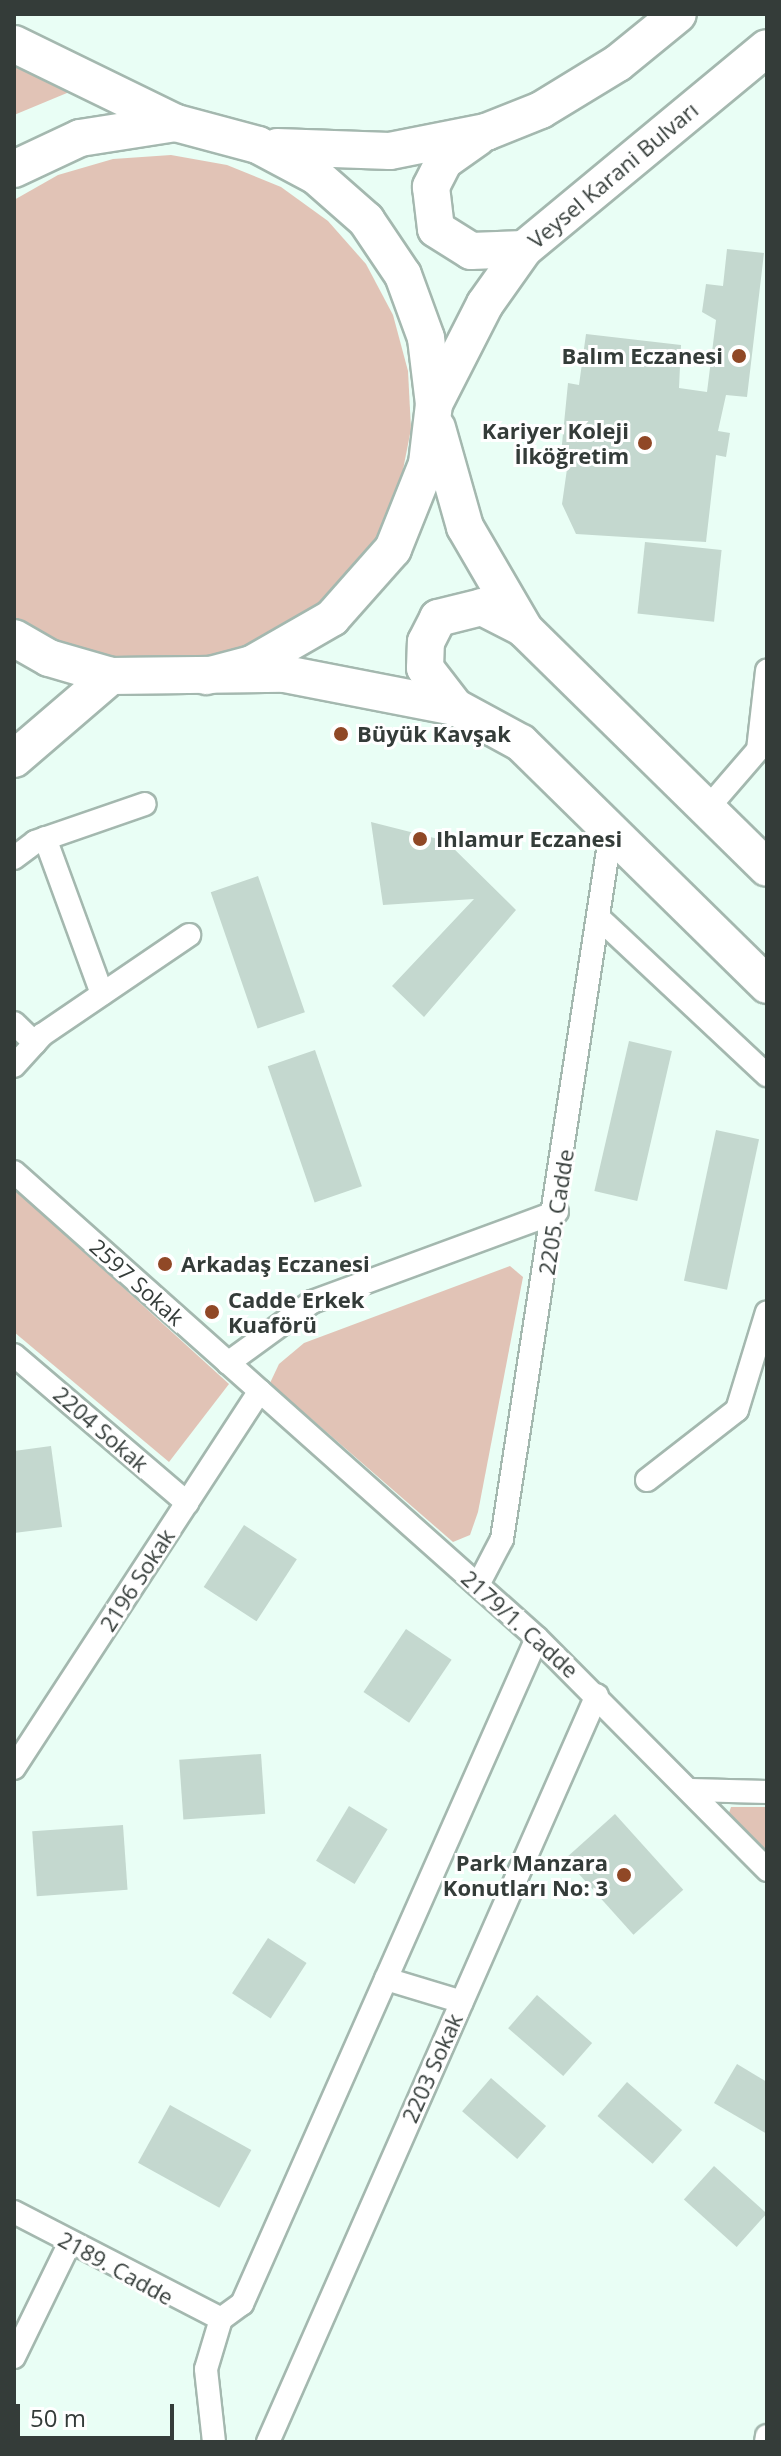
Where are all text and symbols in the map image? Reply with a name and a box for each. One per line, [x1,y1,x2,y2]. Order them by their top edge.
street label: Veysel Karani Bulvarı [523,96,703,254]
place label: Balım Eczanesi [561,343,723,369]
marker: Balım Eczanesi [730,347,748,365]
place label: Kariyer Koleji İlköğretim [482,417,629,468]
marker: Kariyer Koleji İlköğretim [636,434,654,452]
place label: Büyük Kavşak [357,721,511,747]
marker: Büyük Kavşak [332,725,350,743]
place label: Ihlamur Eczanesi [436,826,622,852]
marker: Ihlamur Eczanesi [411,830,429,848]
street label: 2205. Cadde [533,1147,579,1277]
street label: 2597 Sokak [85,1233,189,1331]
place label: Arkadaş Eczanesi [181,1251,370,1277]
marker: Arkadaş Eczanesi [156,1255,174,1273]
place label: Cadde Erkek Kuaförü [228,1286,364,1338]
marker: Cadde Erkek Kuaförü [203,1303,221,1321]
street label: 2204 Sokak [48,1381,154,1477]
street label: 2196 Sokak [94,1524,180,1636]
street label: 2179/1. Cadde [456,1565,584,1683]
place label: Park Manzara Konutları No: 3 [443,1849,608,1900]
marker: Park Manzara Konutları No: 3 [615,1866,633,1884]
street label: 2203 Sokak [396,2009,468,2127]
street label: 2189. Cadde [54,2226,178,2310]
scale bar [20,2388,178,2438]
text: 50 m [30,2401,86,2434]

